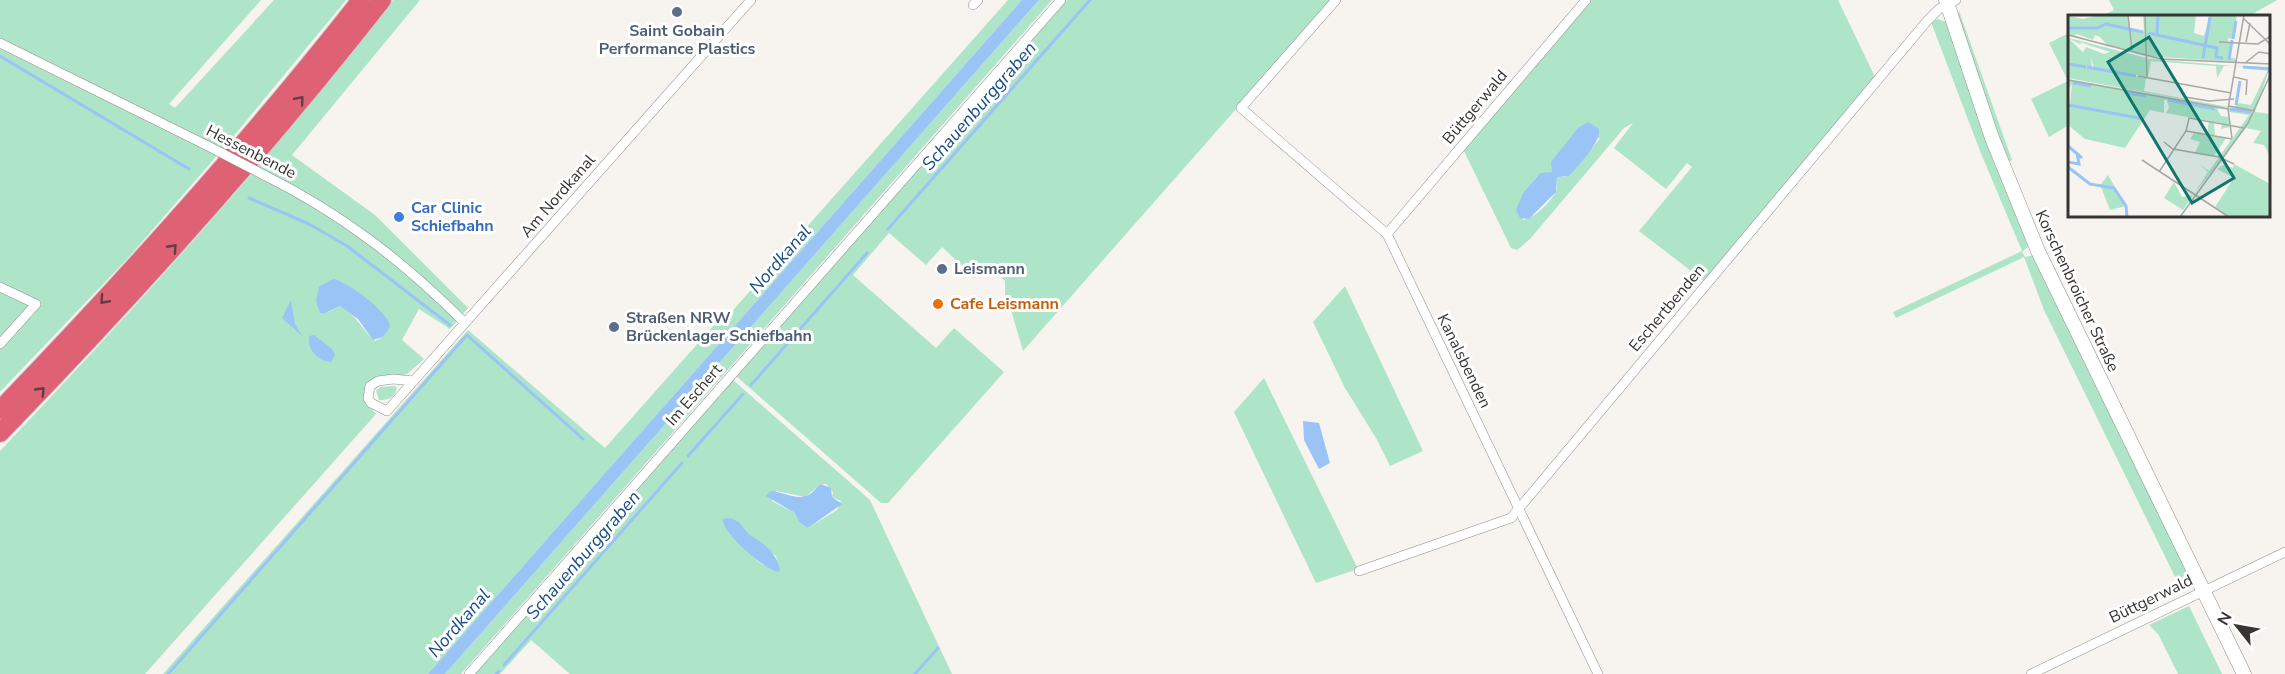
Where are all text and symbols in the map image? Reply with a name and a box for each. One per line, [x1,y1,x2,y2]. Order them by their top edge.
marker: Saint Gobain Performance Plastics [670,5,684,19]
inset map [2068,15,2270,218]
place label: Saint Gobain Performance Plastics [599,20,756,60]
water label: Schauenburggraben [916,37,1042,175]
street label: Büttgerwald [1437,65,1513,149]
one-way arrow [293,96,304,107]
street label: Hessenbende [202,120,300,184]
street label: Am Nordkanal [516,149,601,242]
place label: Car Clinic Schiefbahn [411,197,494,237]
street label: Korschenbroicher Straße [2030,206,2124,376]
marker: Car Clinic Schiefbahn [392,210,406,224]
water label: Nordkanal [743,220,817,298]
one-way arrow [166,244,177,255]
place label: Leismann [954,258,1025,280]
street label: Eschertbenden [1624,260,1710,356]
marker: Leismann [935,262,949,276]
one-way arrow [100,293,111,303]
place label: Cafe Leismann [950,293,1059,315]
marker: Cafe Leismann [931,297,945,311]
place label: Straßen NRW Brückenlager Schiefbahn [626,307,812,347]
street label: Kanalsbenden [1432,310,1496,412]
marker: Straßen NRW Brückenlager Schiefbahn [607,320,621,334]
street label: Im Eschert [661,359,727,431]
one-way arrow [33,388,44,399]
water label: Schauenburggraben [520,486,646,624]
street label: Büttgerwald [2105,569,2197,629]
water label: Nordkanal [422,584,496,662]
north arrow [2207,596,2267,656]
text: N [2212,608,2238,630]

